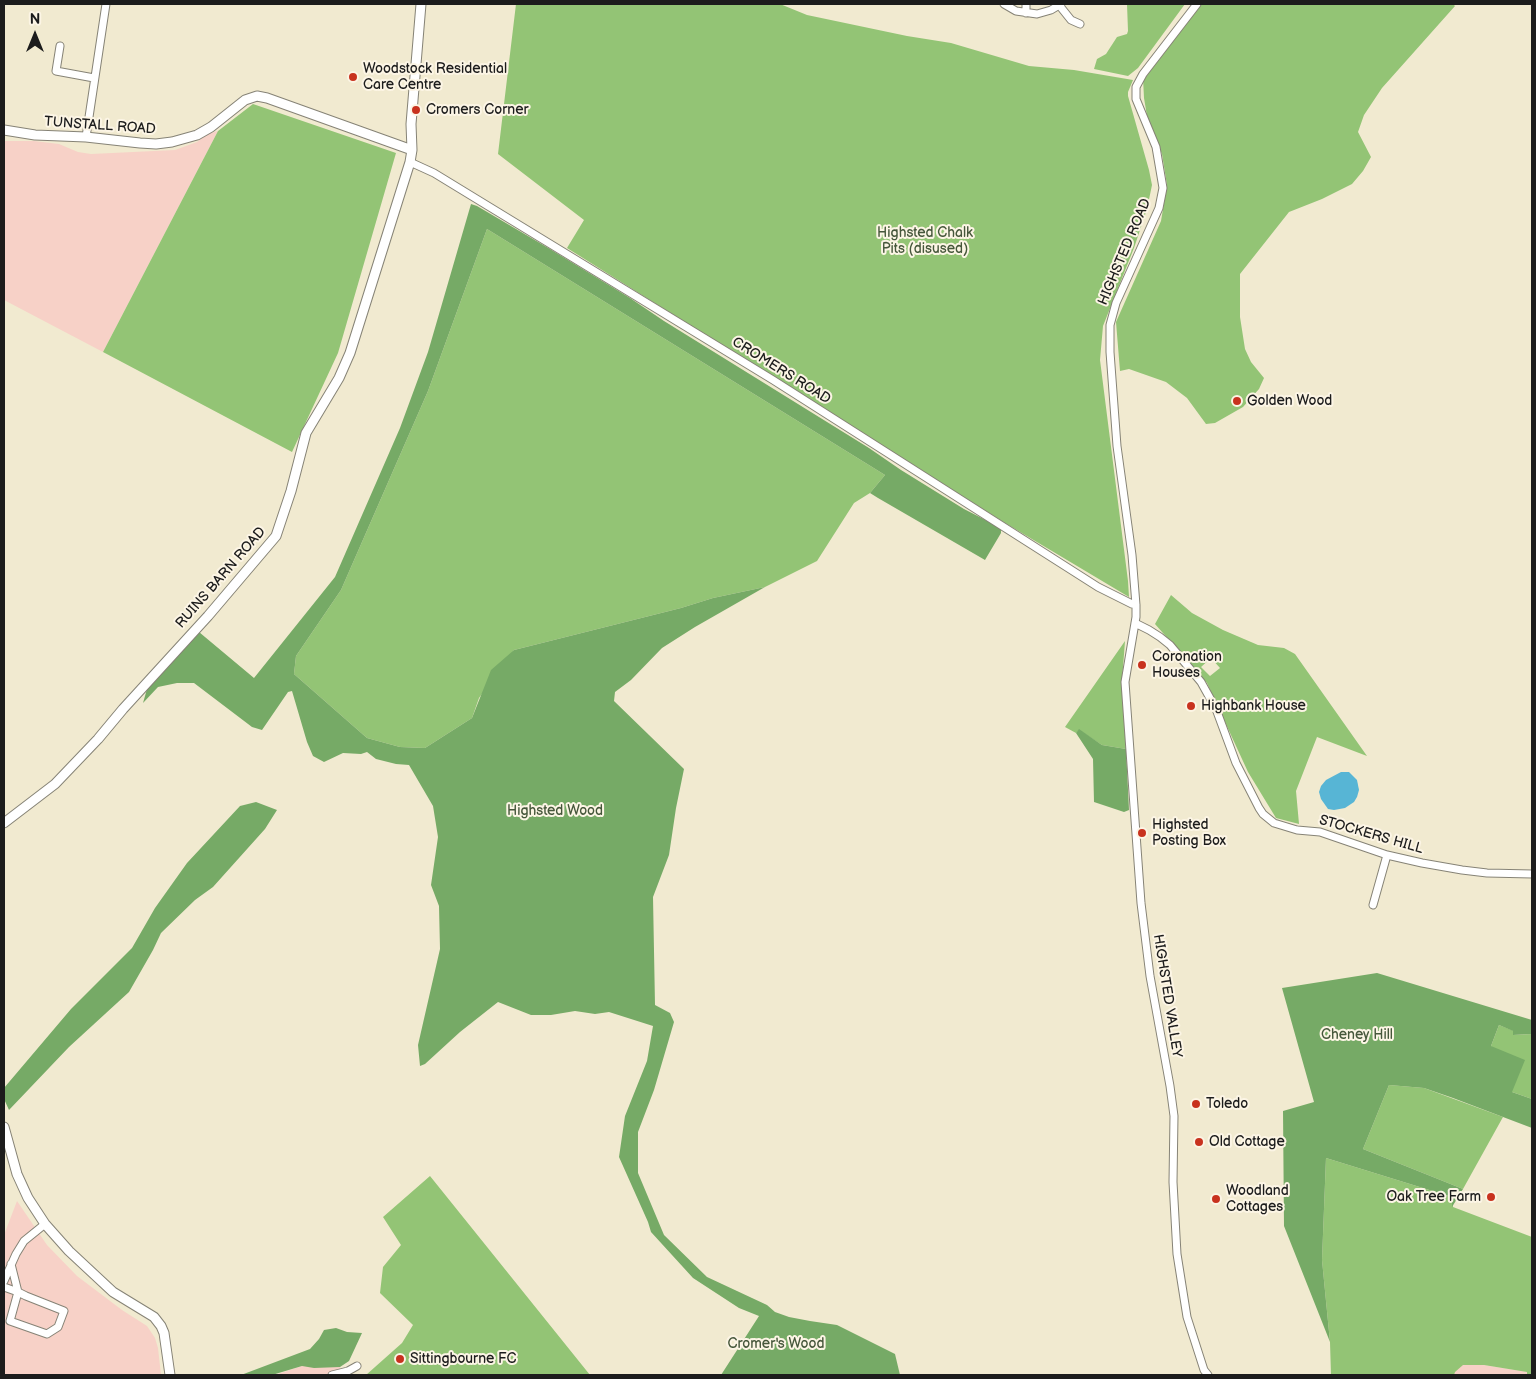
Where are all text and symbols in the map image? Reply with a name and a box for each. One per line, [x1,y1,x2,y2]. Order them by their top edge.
north arrow [10,10,60,60]
text: N [30,11,40,28]
place label: Woodstock Residential Care Centre [363,61,507,94]
marker: Woodstock Residential Care Centre [347,71,359,83]
place label: Cromers Corner [426,102,529,118]
marker: Cromers Corner [410,104,422,116]
street label: TUNSTALL ROAD [44,114,156,138]
street label: HIGHSTED ROAD [1095,196,1155,308]
park label: Highsted Chalk Pits (disused) [877,225,973,258]
street label: CROMERS ROAD [729,334,833,408]
place label: Golden Wood [1247,393,1332,409]
marker: Golden Wood [1231,395,1243,407]
street label: RUINS BARN ROAD [172,524,270,632]
place label: Coronation Houses [1152,649,1222,682]
marker: Coronation Houses [1136,659,1148,671]
place label: Highbank House [1201,698,1306,714]
marker: Highbank House [1185,700,1197,712]
park label: Highsted Wood [507,803,603,819]
street label: STOCKERS HILL [1317,812,1425,858]
place label: Highsted Posting Box [1152,817,1226,850]
marker: Highsted Posting Box [1136,827,1148,839]
street label: HIGHSTED VALLEY [1149,933,1185,1059]
park label: Cheney Hill [1321,1027,1393,1043]
place label: Toledo [1206,1096,1248,1112]
marker: Toledo [1190,1098,1202,1110]
place label: Old Cottage [1209,1134,1285,1150]
marker: Old Cottage [1193,1136,1205,1148]
place label: Woodland Cottages [1226,1183,1289,1216]
place label: Oak Tree Farm [1387,1189,1481,1205]
marker: Oak Tree Farm [1485,1191,1497,1203]
marker: Woodland Cottages [1210,1193,1222,1205]
park label: Cromer's Wood [728,1336,824,1352]
place label: Sittingbourne FC [410,1351,516,1367]
marker: Sittingbourne FC [394,1353,406,1365]

